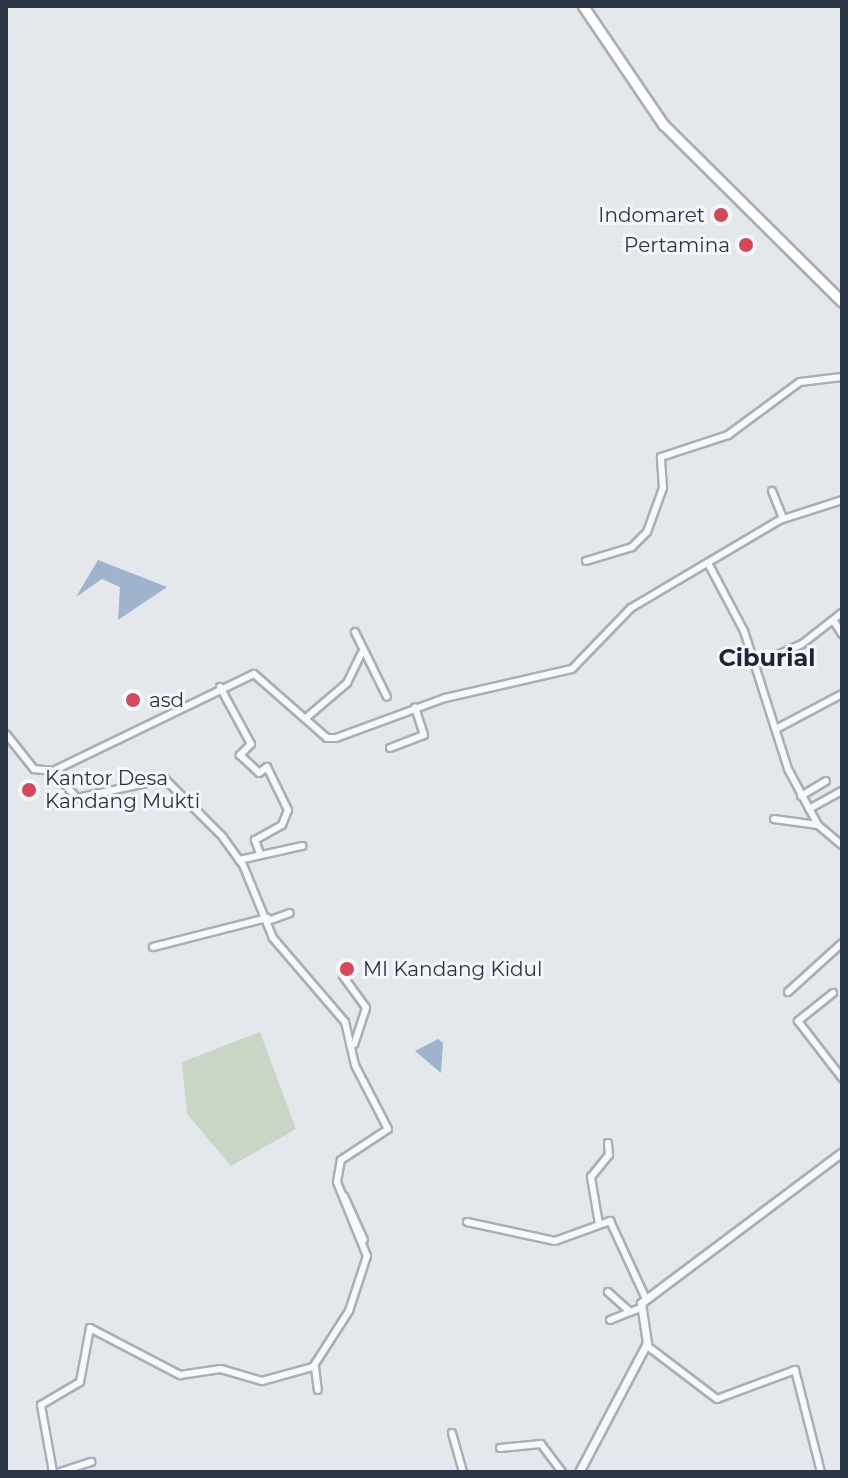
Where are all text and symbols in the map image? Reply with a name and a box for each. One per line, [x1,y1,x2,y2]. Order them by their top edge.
place label: Indomaret [598,203,705,227]
marker: Indomaret [712,206,730,224]
place label: Pertamina [624,233,730,257]
marker: Pertamina [737,236,755,254]
district label: Ciburial [718,644,816,672]
place label: asd [149,688,184,712]
marker: asd [124,691,142,709]
place label: Kantor Desa Kandang Mukti [45,766,200,813]
marker: Kantor Desa Kandang Mukti [20,781,38,799]
place label: MI Kandang Kidul [363,957,542,981]
marker: MI Kandang Kidul [338,960,356,978]

